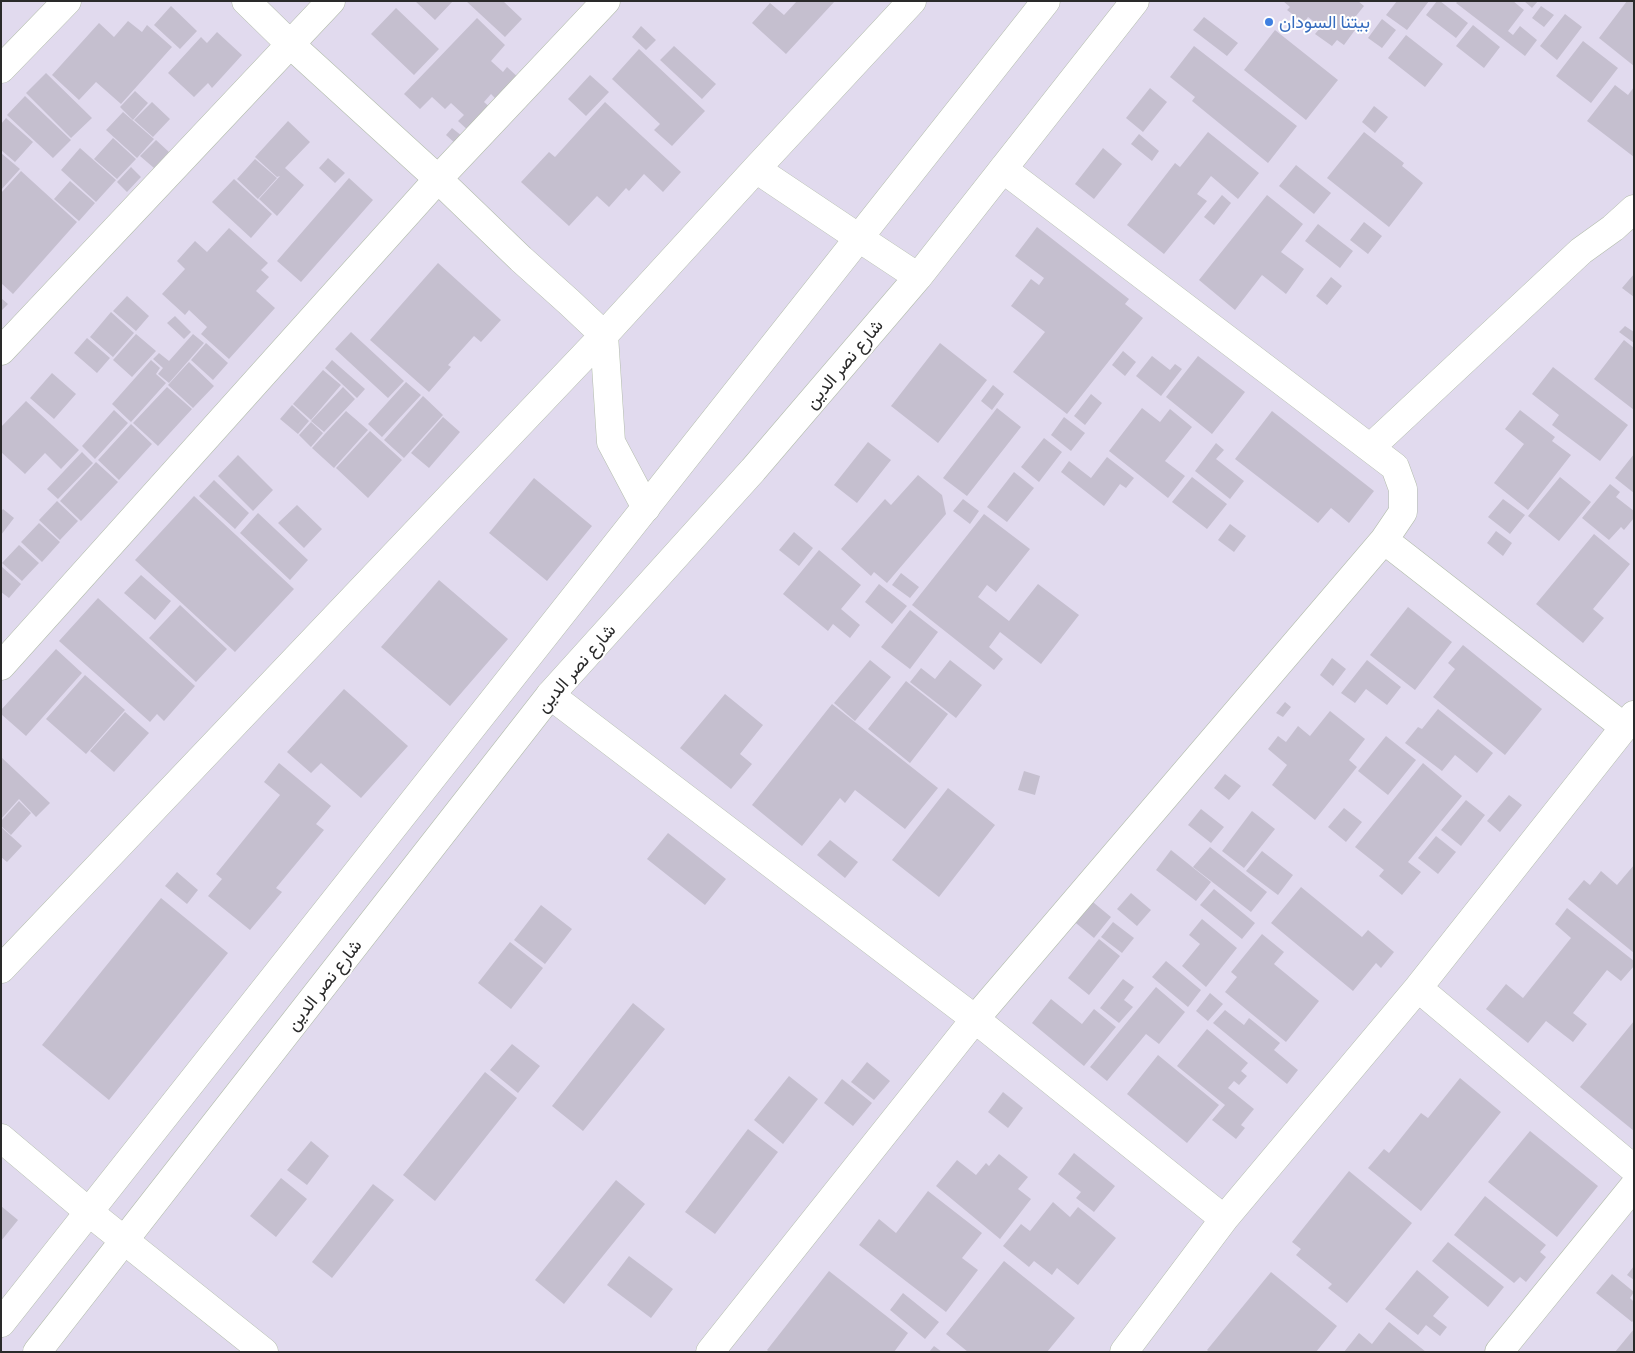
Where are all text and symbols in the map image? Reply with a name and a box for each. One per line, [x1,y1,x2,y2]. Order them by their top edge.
place label: بيتنا السودان [1279,11,1370,33]
marker: بيتنا السودان [1263,16,1275,28]
street label: شارع نصر الدين [800,315,888,413]
street label: شارع نصر الدين [532,619,620,717]
street label: شارع نصر الدين [282,935,366,1035]

